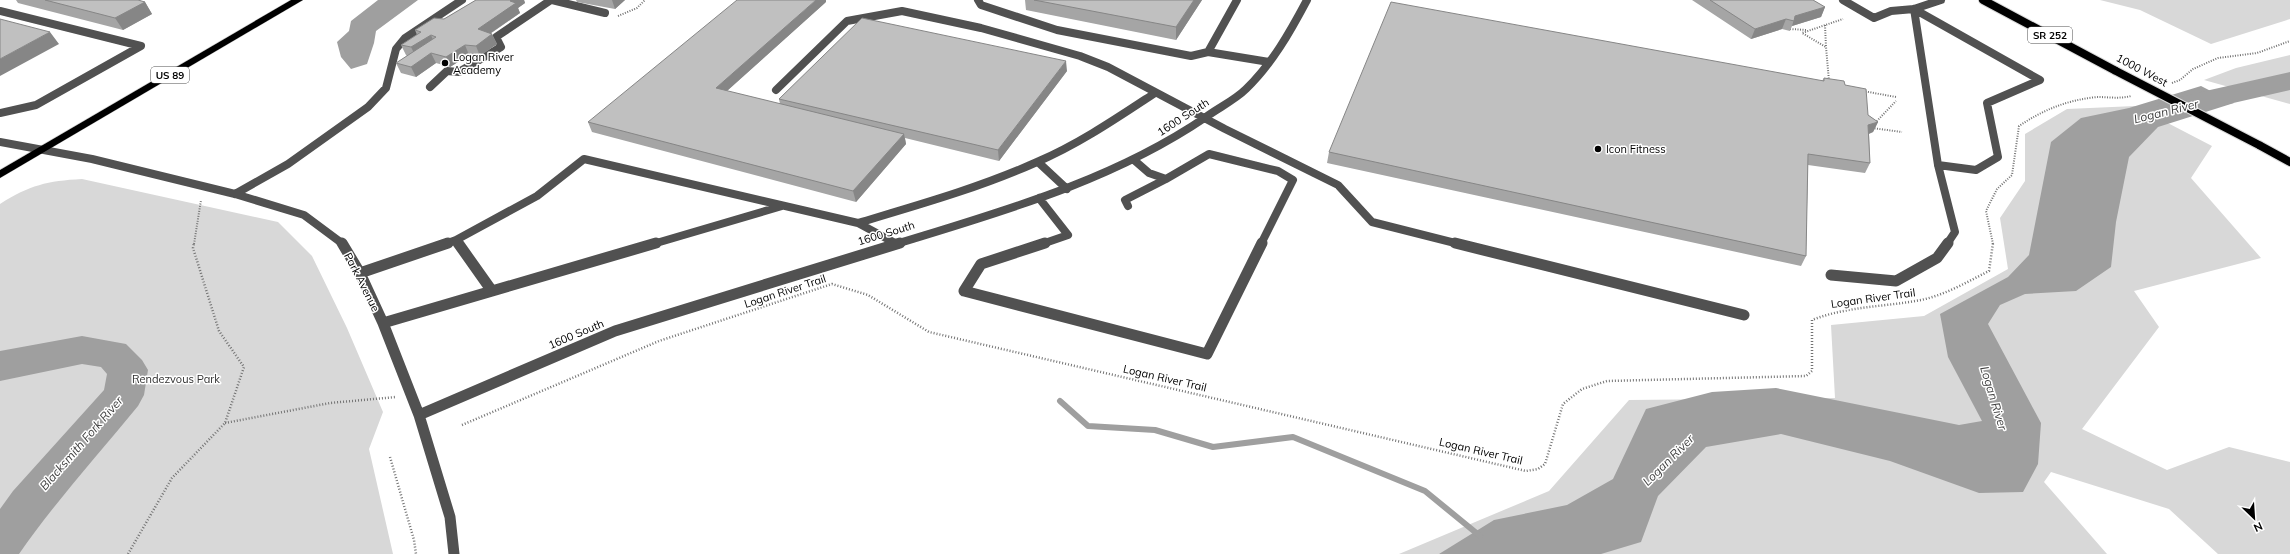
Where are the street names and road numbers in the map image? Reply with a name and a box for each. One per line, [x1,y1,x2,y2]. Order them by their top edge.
road number: SR 252 [2028,27,2072,43]
street label: 1000 West [2114,51,2170,89]
road number: US 89 [151,67,189,83]
street label: 1600 South [1154,95,1212,139]
street label: 1600 South [856,218,916,248]
street label: Park Avenue [341,250,383,314]
street label: Logan River Trail [742,271,828,311]
street label: Logan River Trail [1830,285,1916,311]
street label: 1600 South [546,316,606,352]
street label: Logan River Trail [1122,362,1208,394]
street label: Logan River Trail [1438,435,1524,467]

